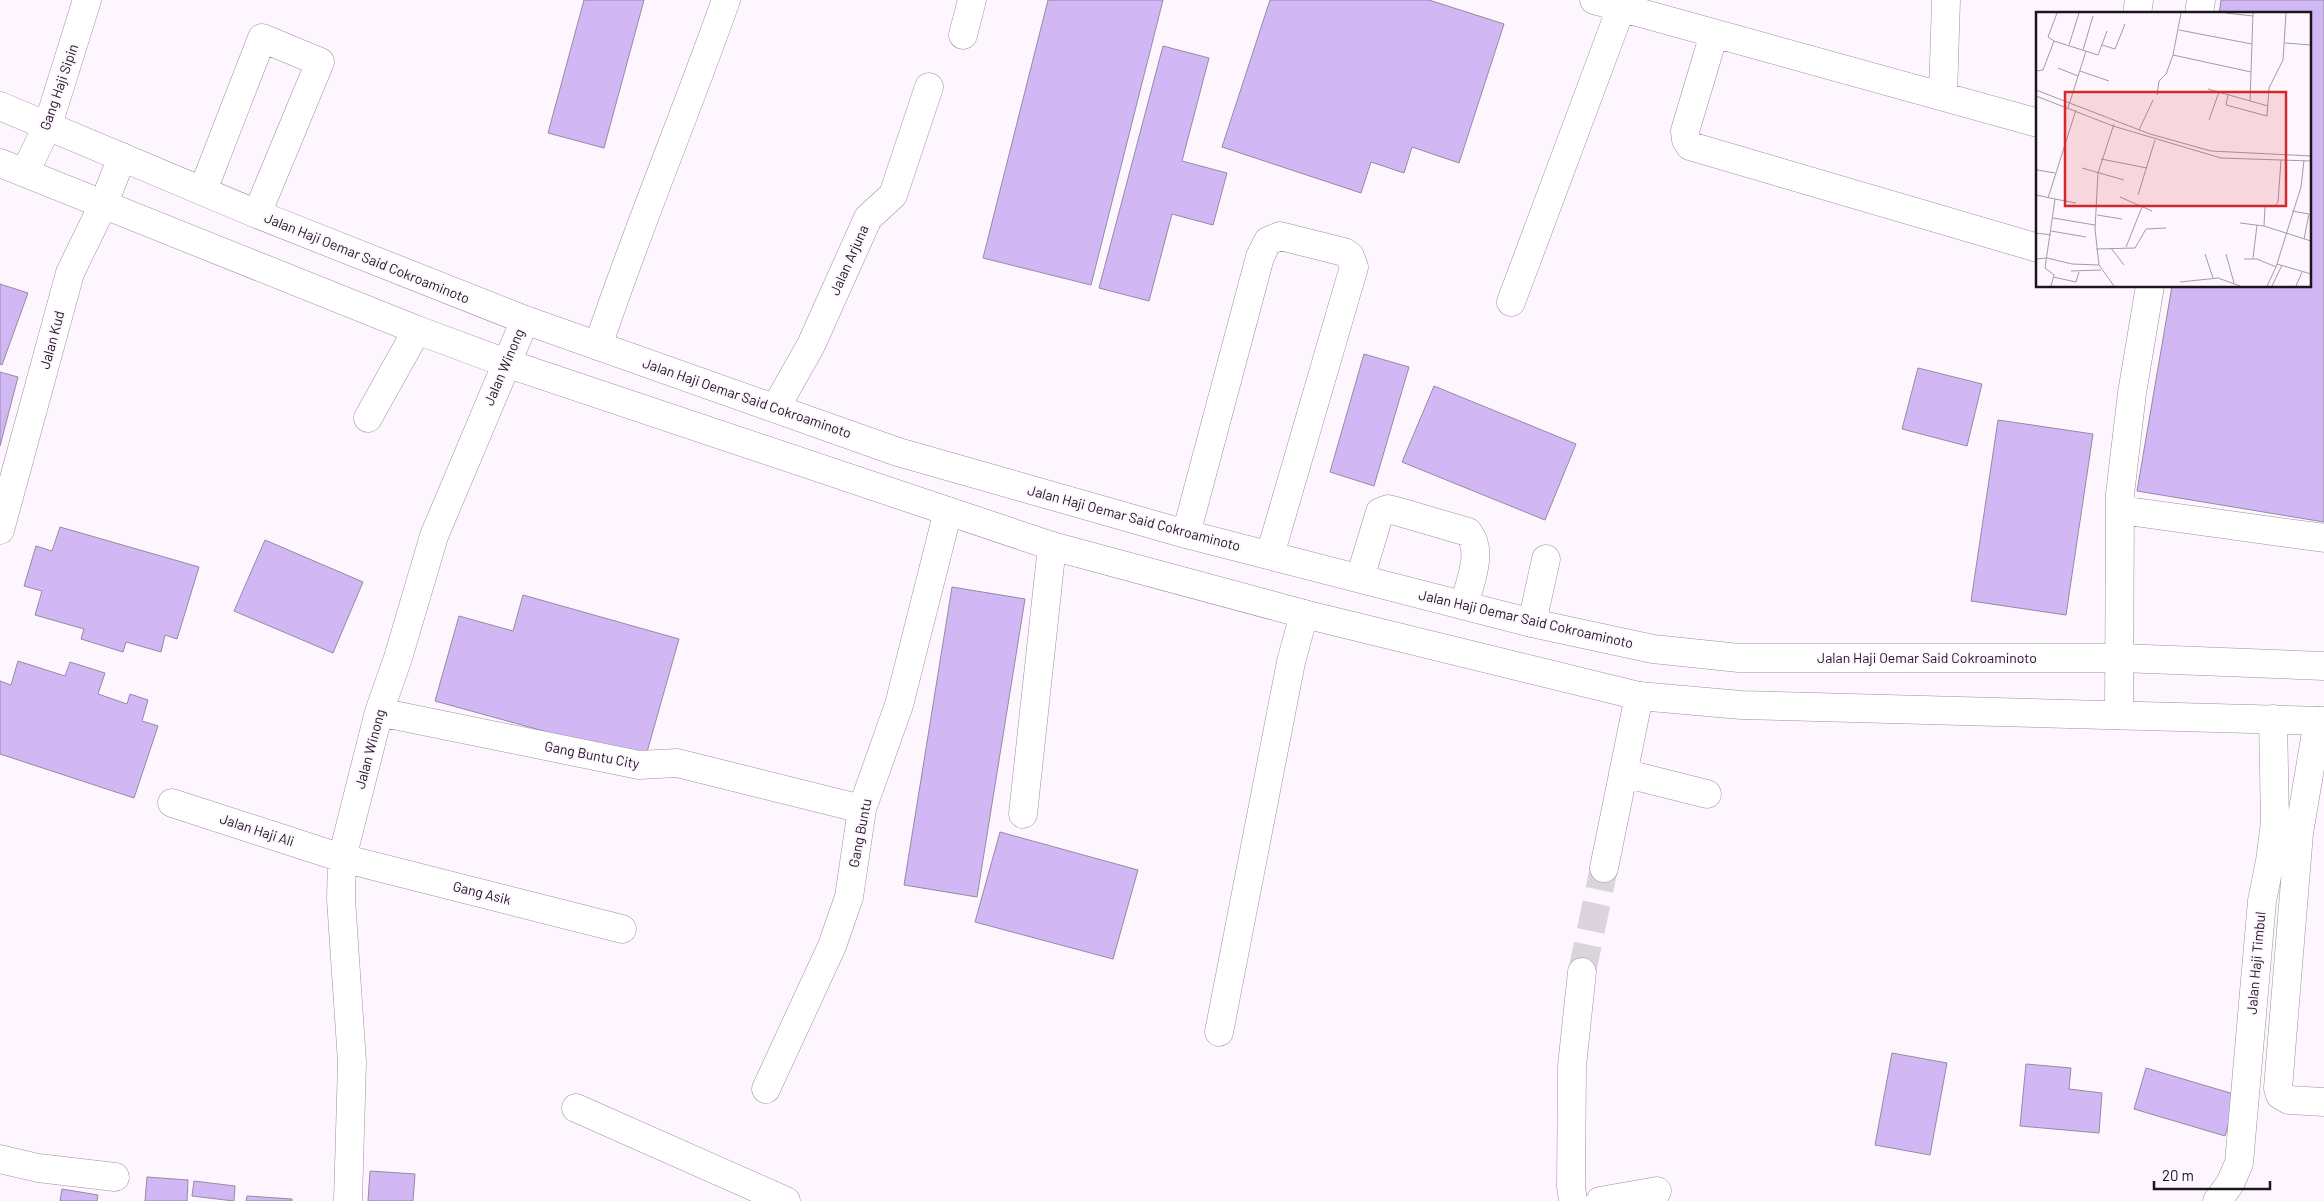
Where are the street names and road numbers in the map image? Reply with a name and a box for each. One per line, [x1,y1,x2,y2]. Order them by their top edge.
street label: Gang Haji Sipin [36,41,81,132]
street label: Jalan Haji Oemar Said Cokroaminoto [262,208,472,307]
street label: Jalan Arjuna [825,222,872,298]
street label: Jalan Kud [36,309,67,371]
street label: Jalan Winong [480,326,527,408]
street label: Jalan Haji Oemar Said Cokroaminoto [640,354,854,441]
street label: Jalan Haji Oemar Said Cokroaminoto [1026,481,1242,554]
street label: Jalan Haji Oemar Said Cokroaminoto [1417,586,1635,652]
street label: Jalan Haji Oemar Said Cokroaminoto [1817,649,2037,666]
street label: Jalan Winong [351,707,388,791]
street label: Gang Buntu City [543,737,641,772]
street label: Gang Buntu [845,797,875,869]
street label: Jalan Haji Ali [218,809,297,850]
street label: Gang Asik [451,877,513,908]
street label: Jalan Haji Timbul [2243,911,2268,1015]

